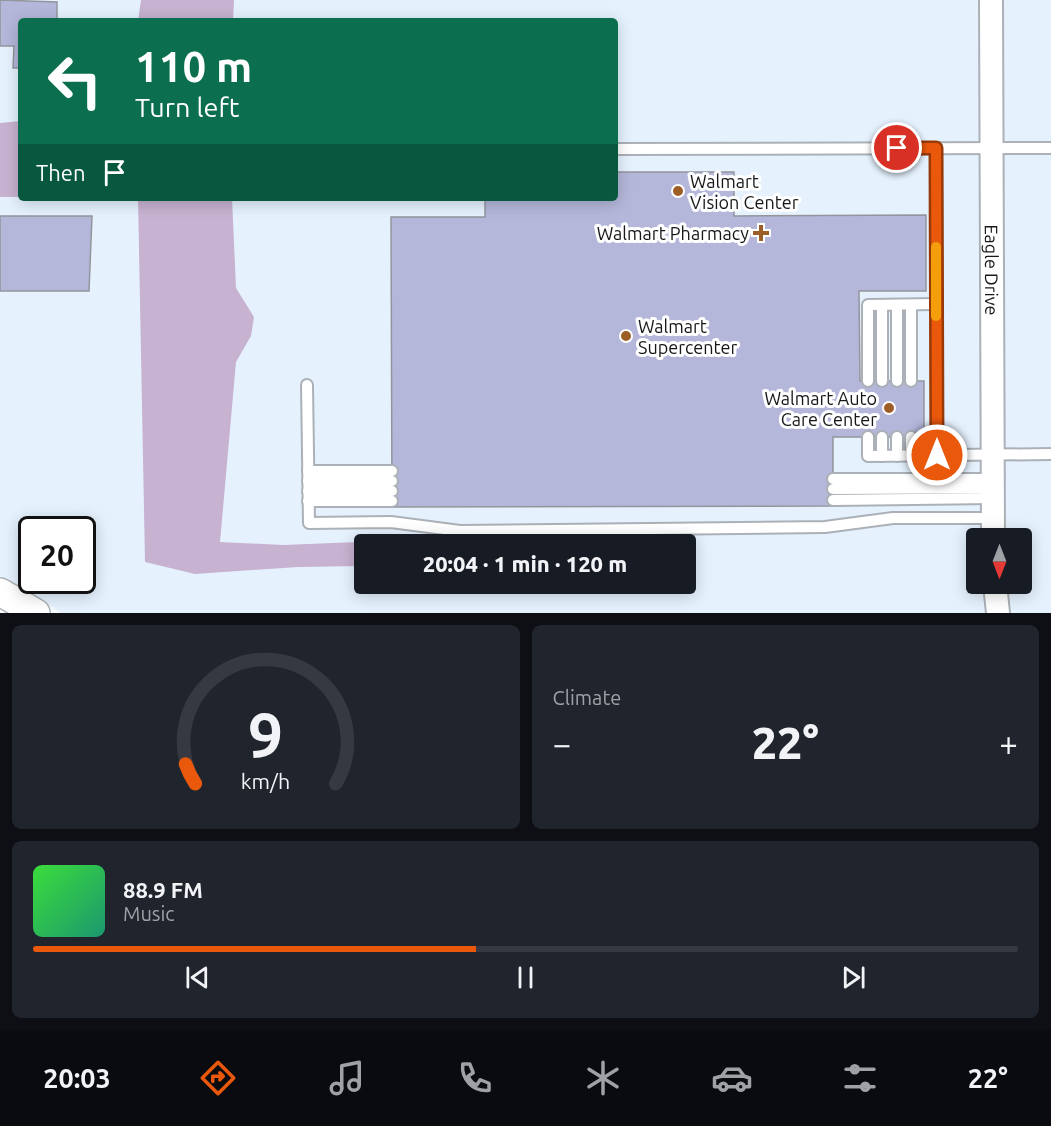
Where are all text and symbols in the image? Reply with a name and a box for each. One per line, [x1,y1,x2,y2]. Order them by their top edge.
icon: left [36,42,114,120]
text: 110 m [135,43,252,90]
text: Turn left [135,92,239,122]
pin [871,122,922,173]
icon: arrive [880,131,913,164]
icon: arrive [98,156,131,189]
text: Then [36,160,86,185]
place label: Walmart Vision Center [690,171,799,212]
marker: Walmart Vision Center [671,184,685,198]
place label: Walmart Pharmacy [597,223,749,243]
street label: Eagle Drive [982,224,1002,316]
marker: Walmart Pharmacy [754,226,768,240]
place label: Walmart Supercenter [638,316,737,357]
marker: Walmart Supercenter [619,329,633,343]
place label: Walmart Auto Care Center [764,388,877,429]
marker: Walmart Auto Care Center [882,401,896,415]
position arrow [905,423,969,487]
speed limit sign: 20 [18,516,96,594]
north arrow [966,528,1032,594]
map controls [966,528,1032,594]
text: 20:04 · 1 min · 120 m [423,551,627,576]
text: Climate [553,686,621,709]
text: 9 [248,700,283,770]
text: 22° [752,717,819,768]
text: − [553,725,571,762]
text: + [999,725,1018,762]
text: km/h [241,769,290,793]
text: 88.9 FM [123,877,203,902]
text: Music [123,902,175,925]
icon: previous [181,961,214,994]
icon: pause [509,961,542,994]
icon: next [837,961,870,994]
icon: directions [197,1057,239,1099]
icon: music [326,1057,368,1099]
icon: phone [454,1057,496,1099]
icon: climate [582,1057,624,1099]
icon: car [711,1057,753,1099]
icon: filters [839,1057,881,1099]
text: 20:03 [43,1063,111,1093]
text: 22° [968,1063,1008,1093]

